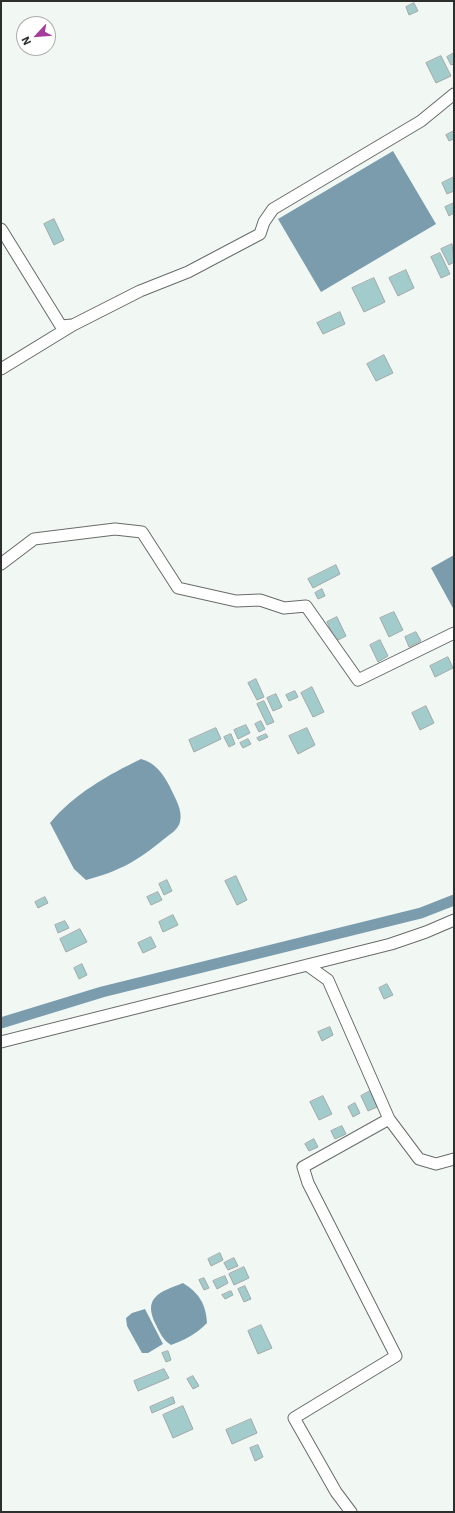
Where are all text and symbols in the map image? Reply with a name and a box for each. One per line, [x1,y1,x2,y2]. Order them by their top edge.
north arrow [16,16,56,56]
text: N [18,34,34,47]

